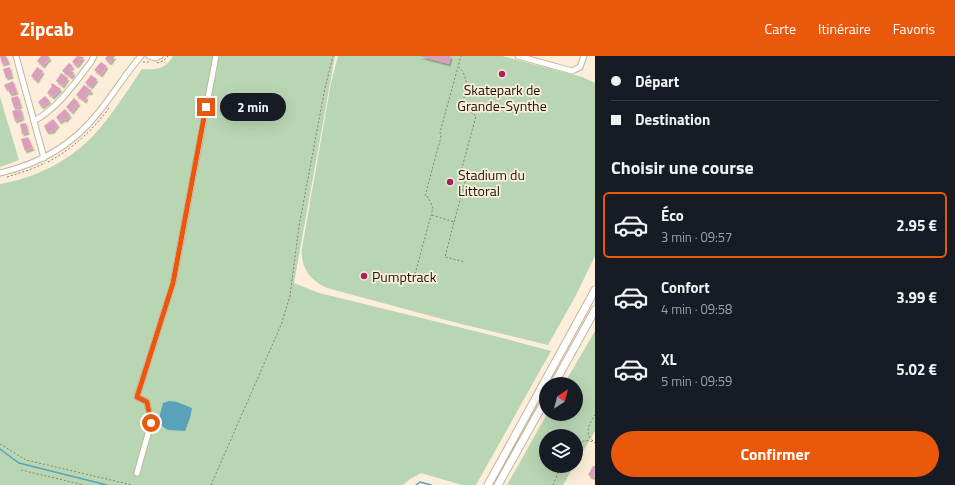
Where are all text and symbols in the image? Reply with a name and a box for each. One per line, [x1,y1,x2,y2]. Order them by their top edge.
text: Zipcab [20,14,74,43]
text: Carte [765,18,796,39]
text: Itinéraire [818,18,871,39]
text: Favoris [893,18,935,39]
marker: Skatepark de Grande-Synthe [497,69,507,79]
text: Départ [635,70,679,93]
place label: Skatepark de Grande-Synthe [457,79,547,116]
callout: 2 min [220,93,286,121]
text: 2 min [237,97,269,117]
route end [197,98,215,116]
text: Destination [635,108,710,131]
text: Choisir une course [611,154,754,181]
place label: Stadium du Littoral [458,164,525,201]
marker: Stadium du Littoral [445,177,455,187]
text: Éco [661,204,684,227]
icon: car [613,207,649,243]
text: 2.95 € [896,214,937,237]
text: 3 min · 09:57 [661,227,732,247]
place label: Pumptrack [372,266,437,287]
marker: Pumptrack [359,271,369,281]
text: Confort [661,276,710,299]
icon: car [613,279,649,315]
text: 3.99 € [896,286,937,309]
text: 4 min · 09:58 [661,299,732,319]
text: XL [661,348,677,371]
icon: car [613,351,649,387]
text: 5.02 € [896,358,937,381]
text: 5 min · 09:59 [661,371,732,391]
north arrow [539,377,583,421]
map controls [539,377,583,473]
route start [142,414,160,432]
button: layers [539,429,583,473]
button: Confirmer [611,431,939,477]

